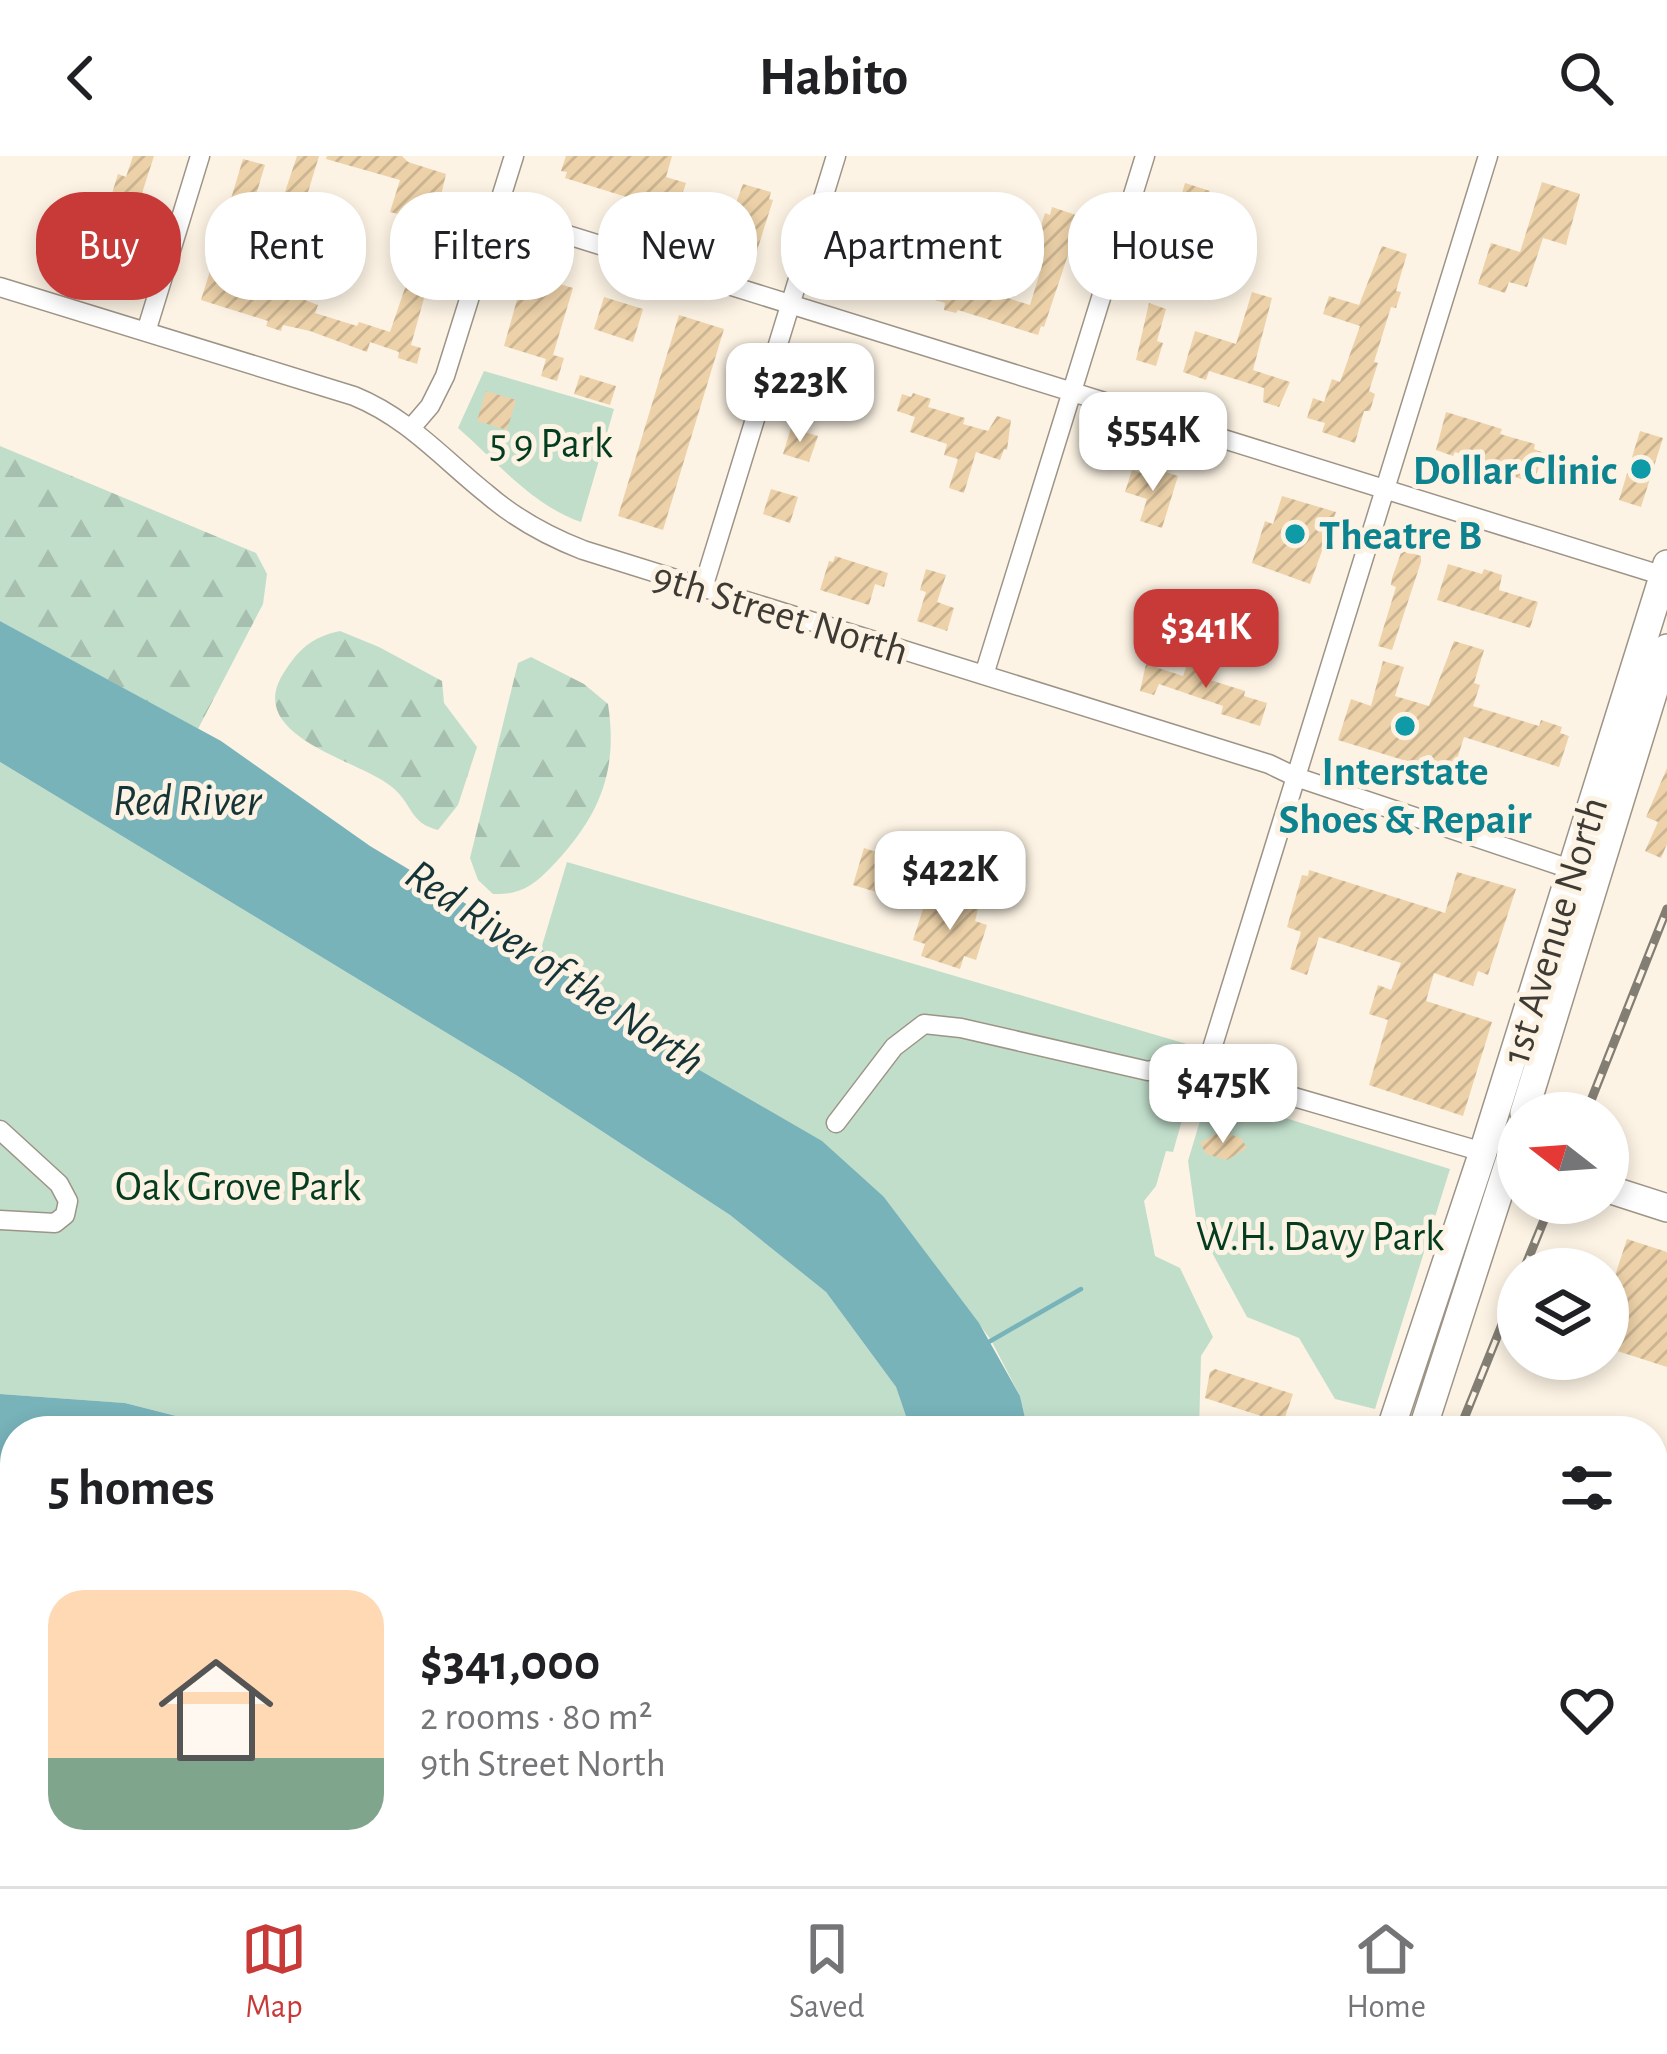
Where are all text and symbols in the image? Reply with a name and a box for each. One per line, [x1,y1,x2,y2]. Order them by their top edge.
icon: back [48,45,114,111]
icon: search [1553,45,1619,111]
text: Habito [759,51,908,105]
chip: Buy [36,192,181,300]
chip: Rent [205,192,366,300]
chip: Filters [390,192,574,300]
chip: New [598,192,757,300]
chip: Apartment [781,192,1044,300]
chip: House [1068,192,1257,300]
pin: $223K [716,343,884,445]
text: $223K [753,362,847,401]
pin: $554K [1069,392,1237,494]
text: $554K [1106,411,1200,450]
park label: 5 9 Park [489,423,613,465]
place label: Dollar Clinic [1413,450,1617,492]
marker: Dollar Clinic [1628,456,1654,482]
place label: Theatre B [1319,515,1482,557]
marker: Theatre B [1282,521,1308,547]
street label: 9th Street North [648,555,913,673]
pin: $341K [1122,589,1290,691]
text: $341K [1161,608,1251,647]
marker: Interstate Shoes & Repair [1392,713,1418,739]
place label: Interstate Shoes & Repair [1278,751,1532,841]
water label: Red River [113,779,263,824]
street label: 1st Avenue North [1494,792,1615,1069]
pin: $422K [866,831,1034,933]
text: $422K [902,850,998,889]
water label: Red River of the North [397,852,712,1084]
pin: $475K [1139,1044,1307,1146]
text: $475K [1176,1063,1270,1102]
north arrow [1497,1092,1629,1224]
map controls [1497,1092,1629,1380]
park label: Oak Grove Park [115,1166,361,1208]
park label: W.H. Davy Park [1196,1216,1444,1258]
button: layers [1497,1248,1629,1380]
icon: filters [1554,1455,1620,1521]
text: 5 homes [48,1463,215,1514]
icon: home [144,1638,288,1782]
text: $341,000 [420,1638,600,1689]
icon: heart [1554,1677,1620,1743]
text: 2 rooms · 80 m² [420,1698,652,1737]
text: 9th Street North [420,1745,666,1784]
tab: Map [241,1916,307,2028]
tab: Saved [789,1916,865,2028]
tab: Home [1347,1916,1426,2028]

